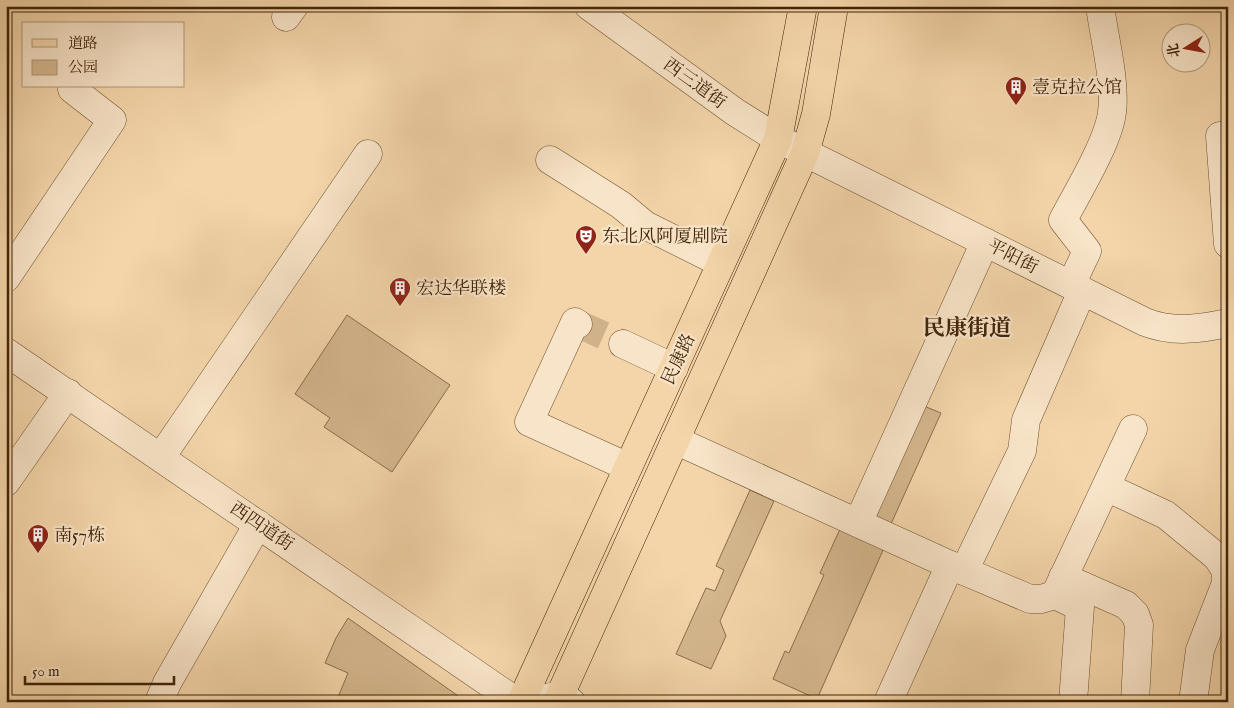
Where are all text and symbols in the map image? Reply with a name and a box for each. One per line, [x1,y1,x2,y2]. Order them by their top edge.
legend [22,22,185,88]
north arrow [1162,22,1212,72]
text: 道路 [68,34,98,53]
text: 北 [1164,42,1184,59]
street label: 西三道街 [658,54,730,115]
text: 公园 [68,58,98,77]
building icon: 壹克拉公馆 [1004,75,1028,106]
place label: 壹克拉公馆 [1032,77,1122,100]
theatre icon: 东北风阿厦剧院 [574,224,598,255]
place label: 东北风阿厦剧院 [602,226,728,249]
street label: 平阳街 [983,235,1042,280]
building icon: 宏达华联楼 [388,276,412,307]
place label: 宏达华联楼 [416,278,506,301]
district label: 民康街道 [923,315,1011,343]
street label: 民康路 [658,330,701,389]
street label: 西四道街 [225,498,297,557]
building icon: 南57栋 [26,523,50,554]
place label: 南57栋 [54,525,105,548]
scale bar [25,653,174,685]
text: 50 m [32,662,60,681]

